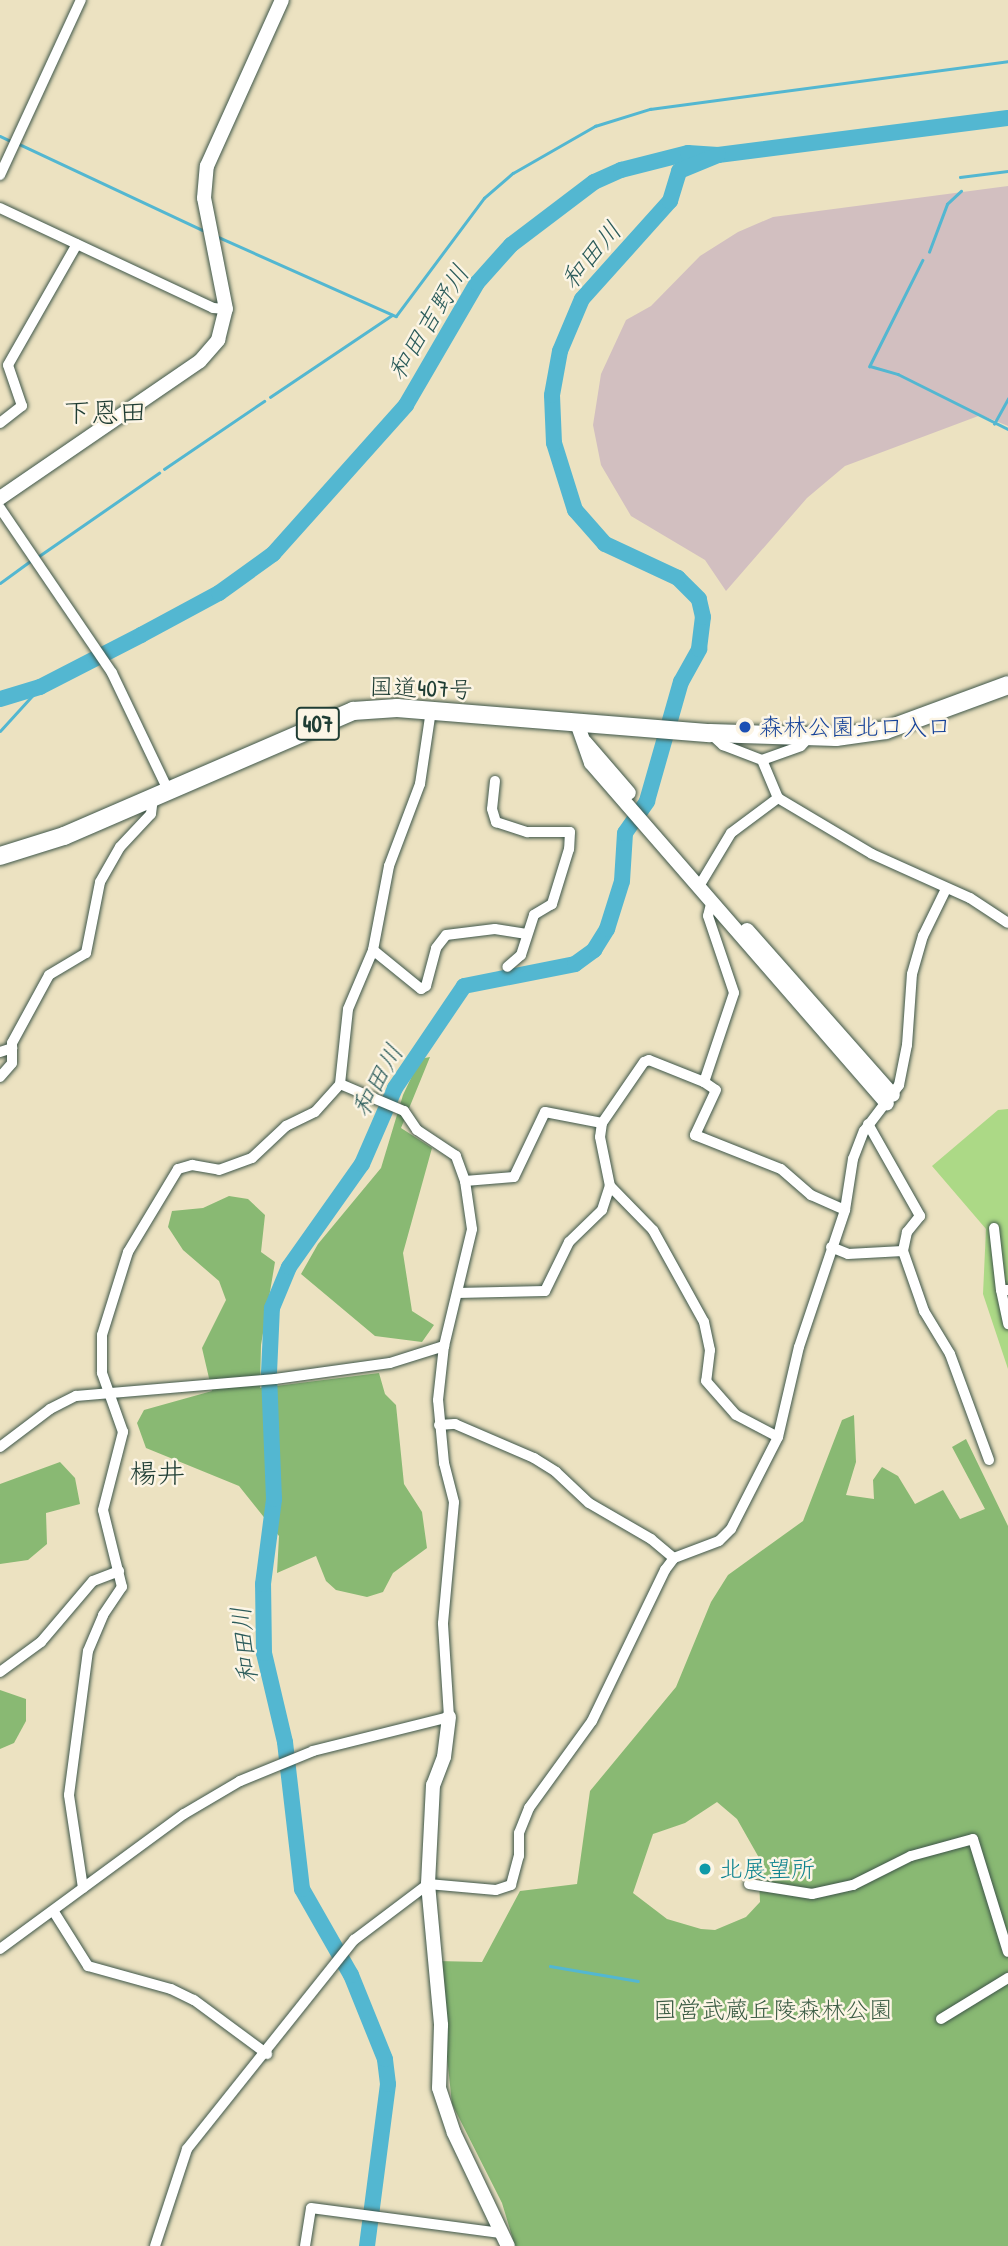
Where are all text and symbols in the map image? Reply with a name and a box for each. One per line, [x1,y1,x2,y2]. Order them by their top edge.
water label: 和田川 [554,215,628,295]
water label: 和田吉野川 [380,259,476,385]
district label: 下恩田 [63,395,147,429]
street label: 国道407号 [369,672,473,704]
road number: 407 [295,704,341,744]
place label: 森林公園北口入口 [759,713,951,741]
marker: 森林公園北口入口 [737,719,753,735]
water label: 和田川 [344,1038,410,1122]
district label: 楊井 [129,1456,185,1490]
water label: 和田川 [224,1605,264,1685]
place label: 北展望所 [719,1855,815,1883]
marker: 北展望所 [697,1861,713,1877]
park label: 国営武蔵丘陵森林公園 [653,1996,893,2024]

